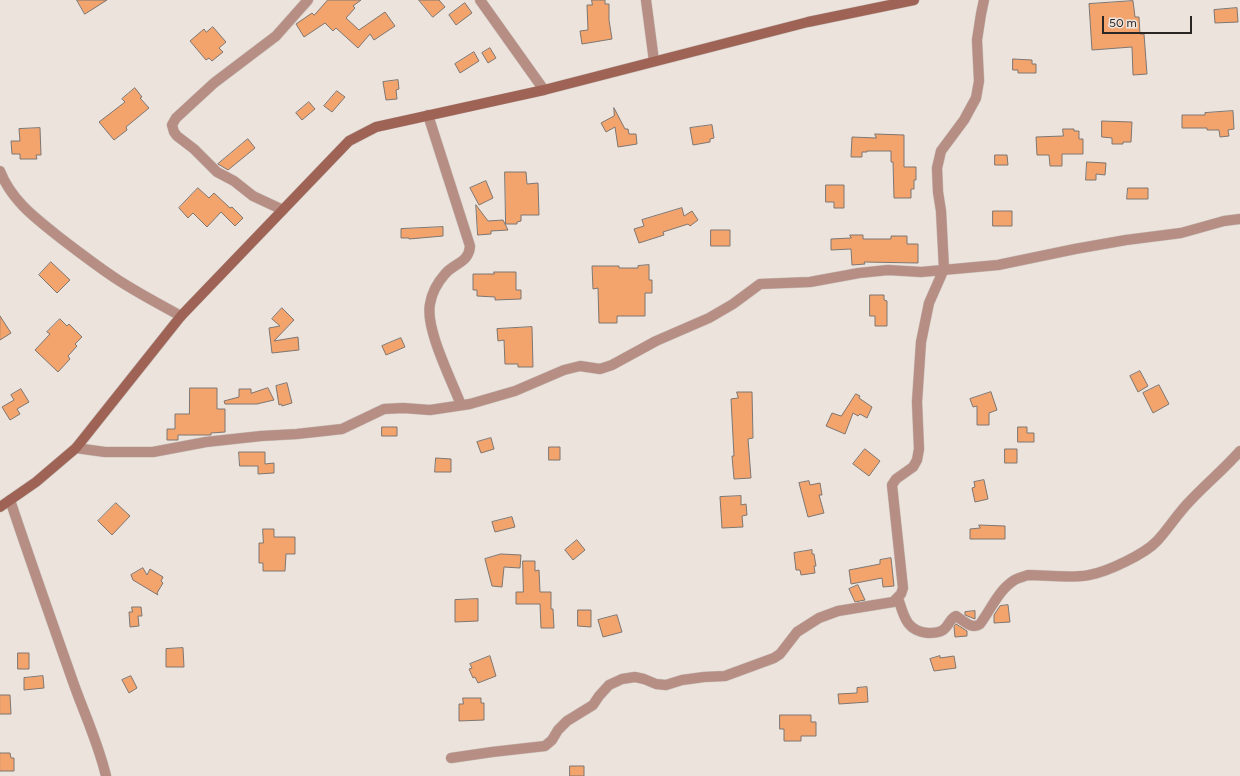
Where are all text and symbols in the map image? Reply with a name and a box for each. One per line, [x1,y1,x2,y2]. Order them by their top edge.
scale bar [1104,8,1194,34]
text: 50 m [1109,16,1137,30]

